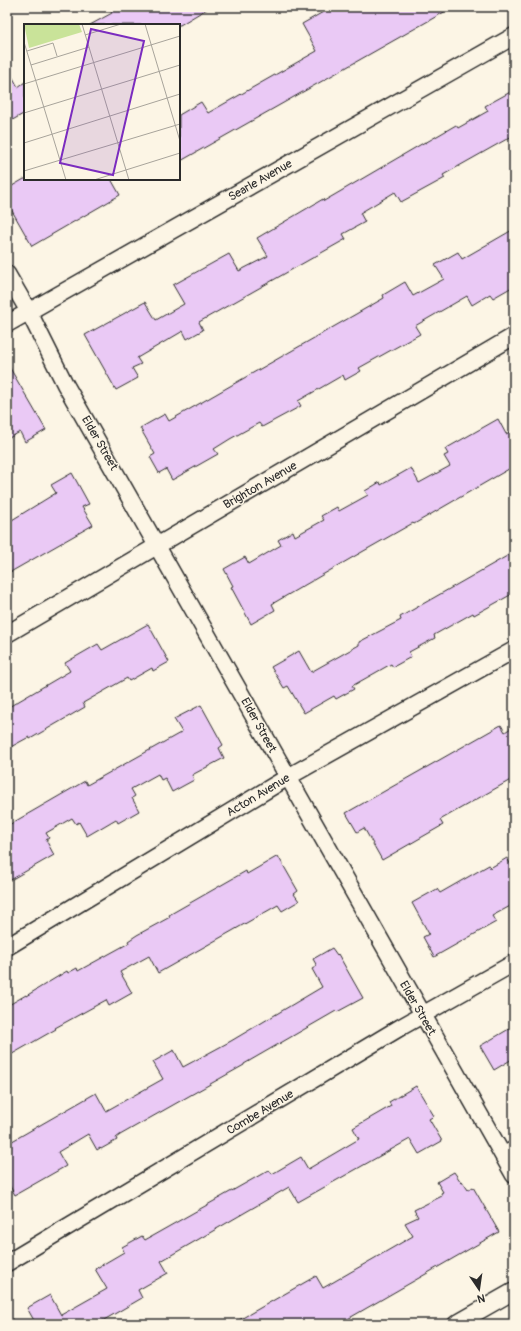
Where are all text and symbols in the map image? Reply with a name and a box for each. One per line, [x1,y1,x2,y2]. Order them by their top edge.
inset map [24,24,180,180]
street label: Searle Avenue [226,156,295,205]
street label: Elder Street [78,413,121,473]
street label: Brighton Avenue [221,458,300,513]
street label: Elder Street [237,695,280,755]
street label: Acton Avenue [224,771,293,820]
street label: Elder Street [396,978,439,1038]
street label: Combe Avenue [224,1087,297,1138]
north arrow [459,1269,499,1309]
text: N [476,1291,486,1306]

